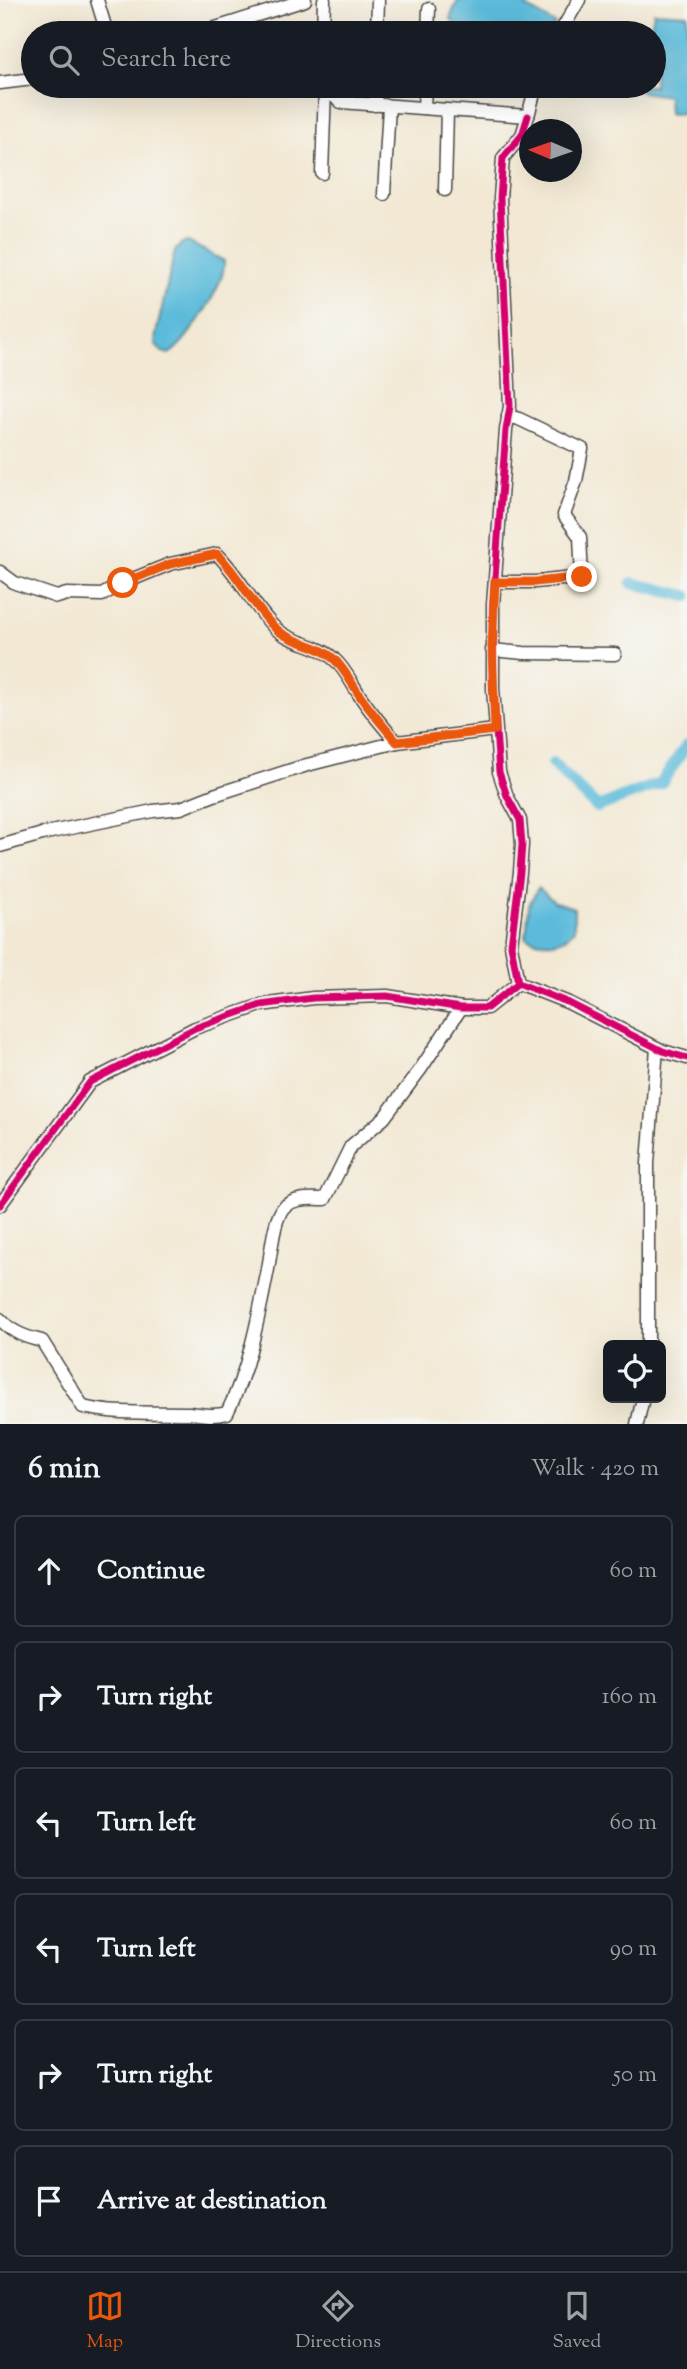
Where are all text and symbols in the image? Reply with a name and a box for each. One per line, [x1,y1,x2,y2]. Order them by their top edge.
search box [21,21,666,98]
icon: search [45,41,83,79]
text: Search here [101,41,231,78]
north arrow [519,119,582,182]
route end [566,561,597,592]
route start [107,567,138,598]
map controls [603,1340,666,1403]
button: locate [603,1340,666,1403]
text: 6 min [28,1448,100,1491]
text: Walk · 420 m [531,1453,659,1486]
icon: ahead [30,1552,68,1590]
text: Continue [97,1553,205,1590]
text: 60 m [609,1555,657,1588]
icon: right [30,1678,68,1716]
text: Turn right [97,1679,212,1716]
text: 160 m [602,1681,657,1714]
icon: left [30,1804,68,1842]
text: Turn left [97,1805,196,1842]
text: 60 m [609,1807,657,1840]
icon: left [30,1930,68,1968]
text: Turn left [97,1931,196,1968]
text: 90 m [610,1933,657,1966]
icon: right [30,2056,68,2094]
text: Turn right [97,2057,212,2094]
text: 50 m [613,2059,657,2092]
icon: arrive [30,2182,68,2220]
text: Arrive at destination [97,2183,327,2220]
tab: Map [86,2287,124,2356]
tab: Directions [295,2287,381,2356]
tab: Saved [552,2287,601,2356]

